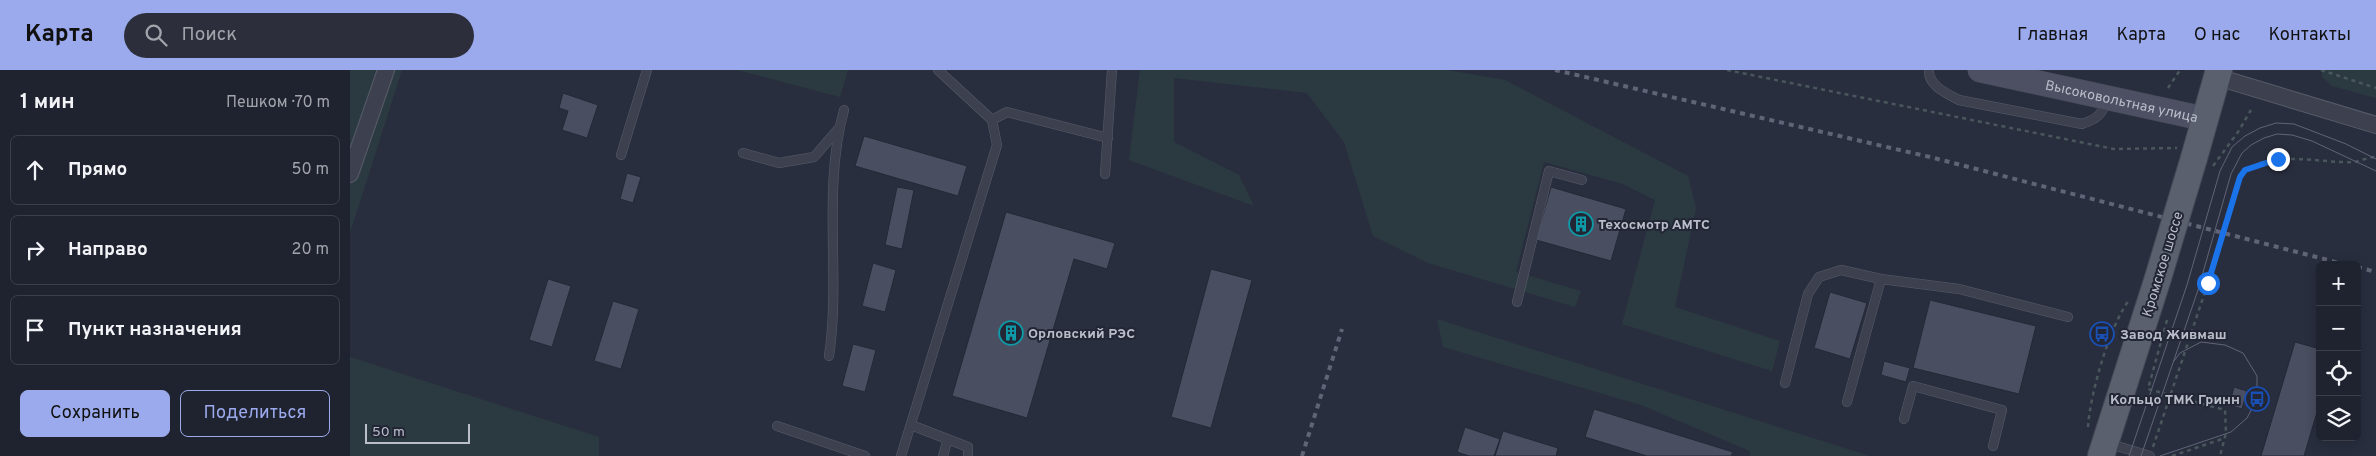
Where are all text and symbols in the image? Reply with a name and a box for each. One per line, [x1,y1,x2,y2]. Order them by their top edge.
search box [124,13,474,58]
text: Карта [25,20,94,50]
icon: search [142,21,170,49]
text: Поиск [182,23,237,47]
text: Главная [2017,24,2088,47]
text: Карта [2116,24,2166,47]
text: О нас [2194,24,2240,47]
text: Контакты [2268,24,2351,47]
street label: Высоковольтная улица [2043,77,2199,127]
text: 1 мин [20,89,75,116]
text: Пешком · 70 m [226,93,330,113]
route end [2267,148,2290,171]
icon: ahead [21,156,49,184]
text: Прямо [68,158,127,182]
text: 50 m [292,160,329,180]
street label: Кромское шоссе [2139,210,2188,319]
building icon: Техосмотр АМТС [1568,211,1594,237]
place label: Техосмотр АМТС [1598,217,1710,234]
icon: right [21,236,49,264]
text: Направо [68,238,148,262]
text: 20 m [292,240,329,260]
map controls [2316,261,2361,441]
button: + [2316,261,2361,306]
route start [2197,272,2220,295]
button: − [2316,306,2361,351]
icon: arrive [21,316,49,344]
text: Пункт назначения [68,318,242,342]
building icon: Орловский РЭС [998,320,1024,346]
bus stop icon: Завод Живмаш [2089,321,2115,347]
place label: Орловский РЭС [1028,326,1135,343]
place label: Завод Живмаш [2120,327,2227,344]
button: locate [2316,351,2361,396]
bus stop icon: Кольцо ТМК Гринн [2244,386,2270,412]
button: Сохранить [20,390,170,437]
button: Поделиться [180,390,330,437]
place label: Кольцо ТМК Гринн [2110,392,2240,409]
button: layers [2316,396,2361,441]
scale bar [365,421,470,444]
text: 50 m [372,424,405,441]

